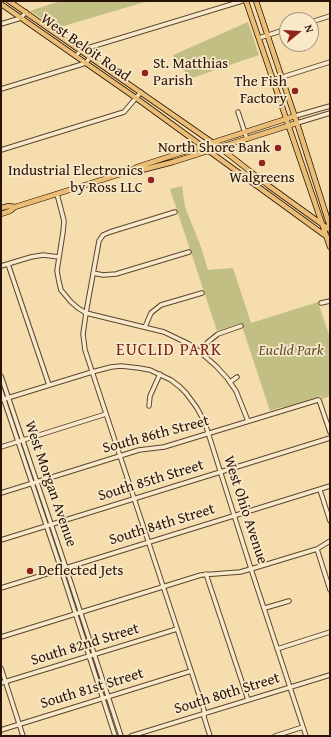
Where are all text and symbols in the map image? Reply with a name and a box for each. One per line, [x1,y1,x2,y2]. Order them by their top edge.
street label: West Beloit Road [37,10,133,86]
north arrow [279,12,319,52]
text: N [301,23,318,35]
place label: St. Matthias Parish [153,55,228,90]
marker: St. Matthias Parish [140,68,150,78]
place label: The Fish Factory [234,73,287,108]
marker: The Fish Factory [290,86,300,96]
place label: North Shore Bank [158,139,270,157]
marker: North Shore Bank [273,143,283,153]
marker: Walgreens [257,158,267,168]
place label: Industrial Electronics by Ross LLC [8,162,143,197]
place label: Walgreens [229,169,295,187]
marker: Industrial Electronics by Ross LLC [146,175,156,185]
district label: EUCLID PARK [116,341,222,361]
park label: Euclid Park [258,342,324,360]
street label: South 86th Street [101,412,211,458]
street label: West Morgan Avenue [20,419,80,549]
street label: West Ohio Avenue [219,454,271,566]
street label: South 85th Street [96,456,206,506]
street label: South 84th Street [107,500,217,550]
place label: Deflected Jets [38,562,124,580]
marker: Deflected Jets [25,566,35,576]
street label: South 82nd Street [29,620,141,670]
street label: South 81st Street [38,665,146,713]
street label: South 80th Street [172,669,282,719]

